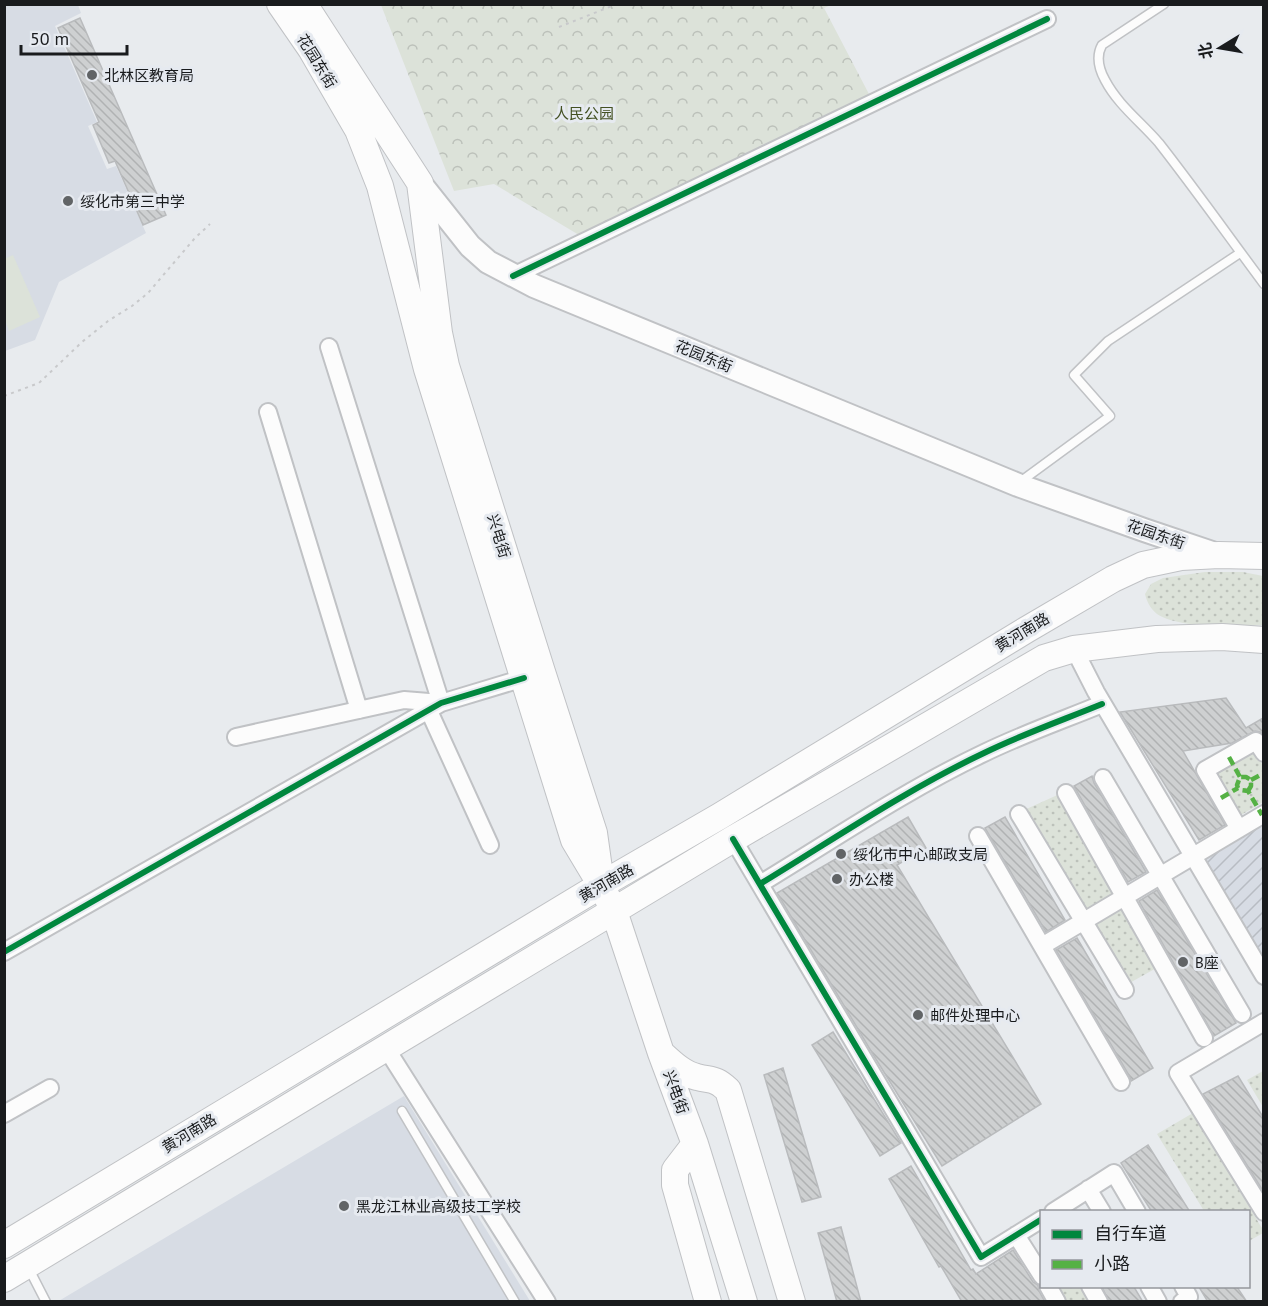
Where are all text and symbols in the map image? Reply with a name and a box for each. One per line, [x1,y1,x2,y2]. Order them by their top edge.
scale bar [21,18,128,56]
north arrow [1190,18,1250,78]
text: 50 m [30,27,69,50]
street label: 花园东街 [293,31,341,91]
text: 北 [1194,41,1217,61]
place label: 北林区教育局 [104,66,194,85]
marker: 北林区教育局 [85,68,99,82]
park label: 人民公园 [554,104,614,123]
place label: 绥化市第三中学 [80,192,185,211]
marker: 绥化市第三中学 [61,194,75,208]
street label: 花园东街 [673,336,735,376]
street label: 兴电街 [483,512,515,560]
street label: 花园东街 [1125,515,1187,553]
street label: 黄河南路 [991,608,1053,656]
place label: 绥化市中心邮政支局 [853,845,988,864]
marker: 绥化市中心邮政支局 [834,847,848,861]
street label: 黄河南路 [575,860,637,906]
place label: 办公楼 [849,870,894,889]
marker: 办公楼 [830,872,844,886]
place label: B座 [1195,953,1219,972]
marker: B座 [1176,955,1190,969]
place label: 邮件处理中心 [930,1006,1020,1025]
marker: 邮件处理中心 [911,1008,925,1022]
street label: 兴电街 [659,1068,693,1116]
street label: 黄河南路 [158,1109,220,1157]
place label: 黑龙江林业高级技工学校 [356,1197,521,1216]
marker: 黑龙江林业高级技工学校 [337,1199,351,1213]
legend [1040,1210,1250,1288]
text: 自行车道 [1094,1222,1166,1245]
text: 小路 [1094,1252,1130,1275]

